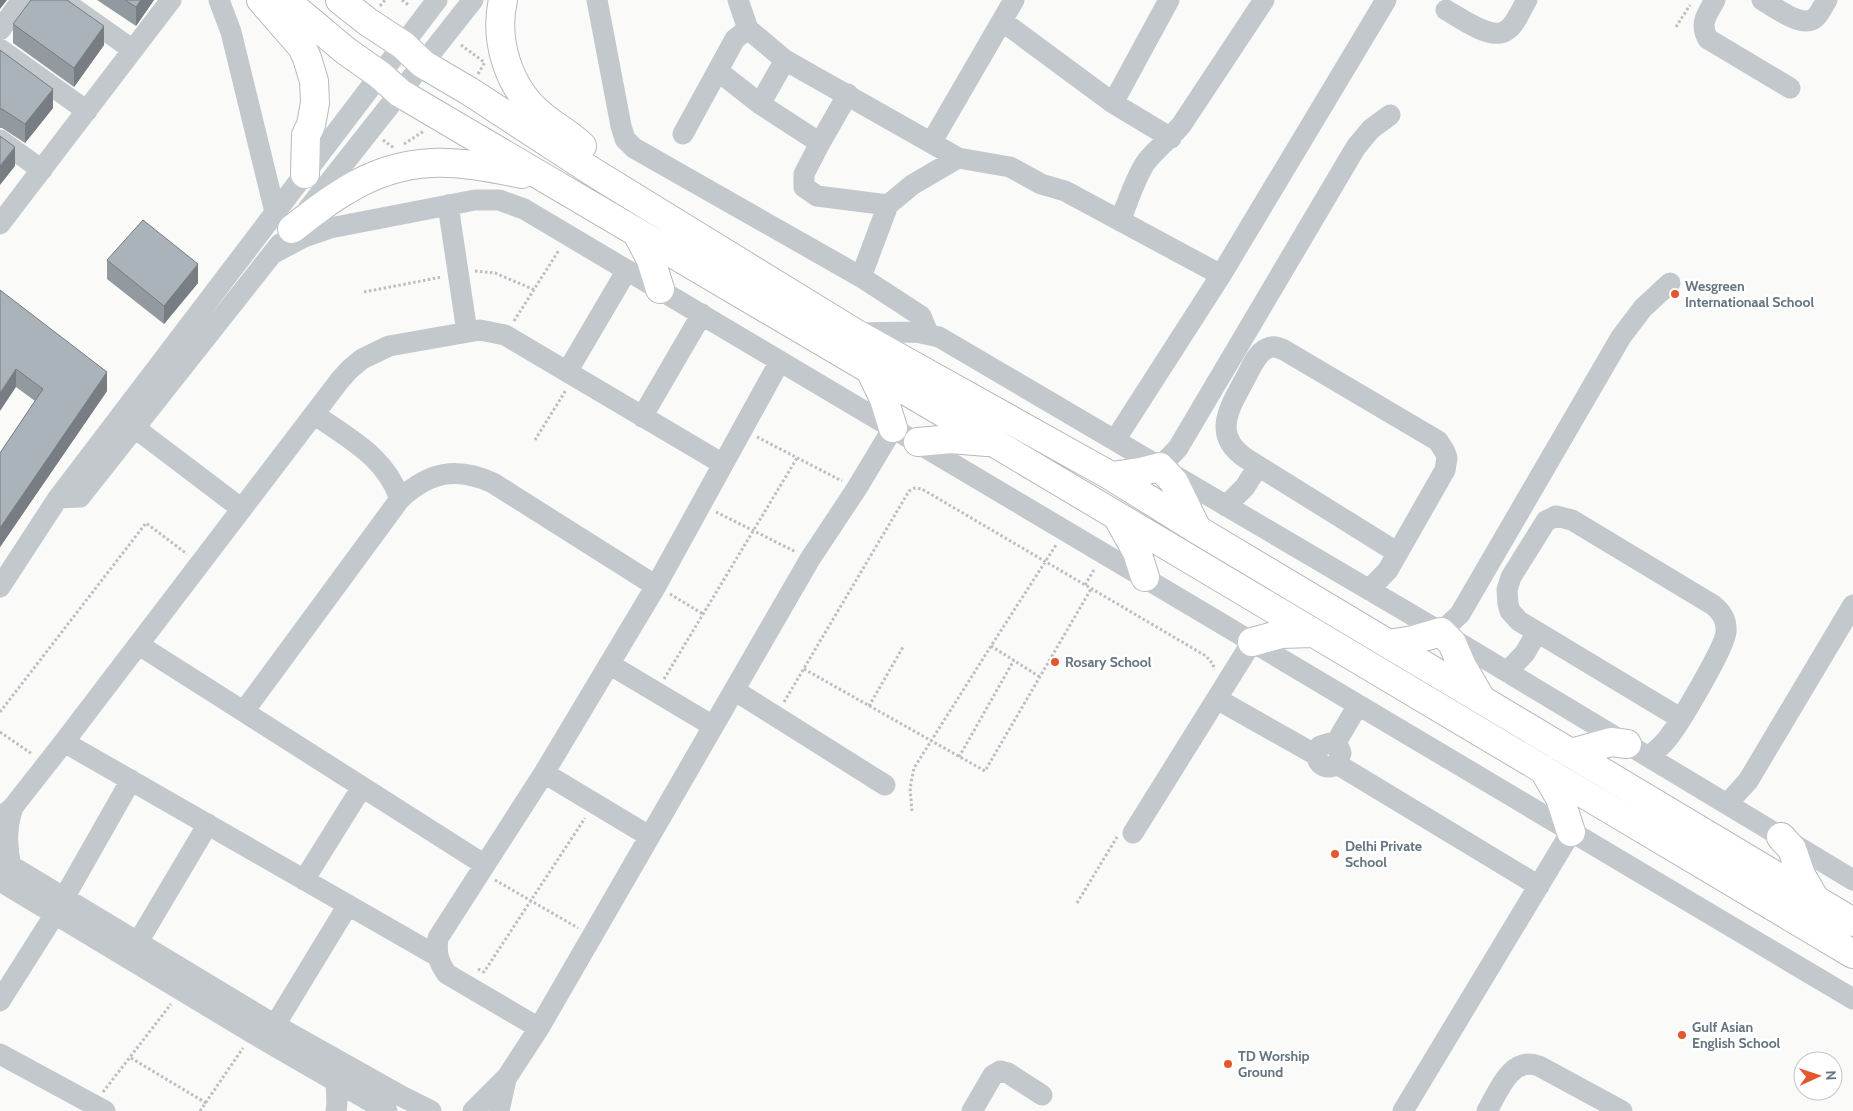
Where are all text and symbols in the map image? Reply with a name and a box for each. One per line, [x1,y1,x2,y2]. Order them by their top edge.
place label: Wesgreen Internationaal School [1685,277,1815,311]
marker: Wesgreen Internationaal School [1669,288,1681,300]
place label: Rosary School [1065,653,1152,671]
marker: Rosary School [1049,656,1061,668]
place label: Delhi Private School [1345,837,1422,871]
marker: Delhi Private School [1329,848,1341,860]
place label: Gulf Asian English School [1692,1018,1781,1052]
marker: Gulf Asian English School [1676,1029,1688,1041]
place label: TD Worship Ground [1238,1047,1310,1081]
north arrow [1793,1051,1843,1101]
marker: TD Worship Ground [1222,1058,1234,1070]
text: N [1822,1070,1840,1081]

